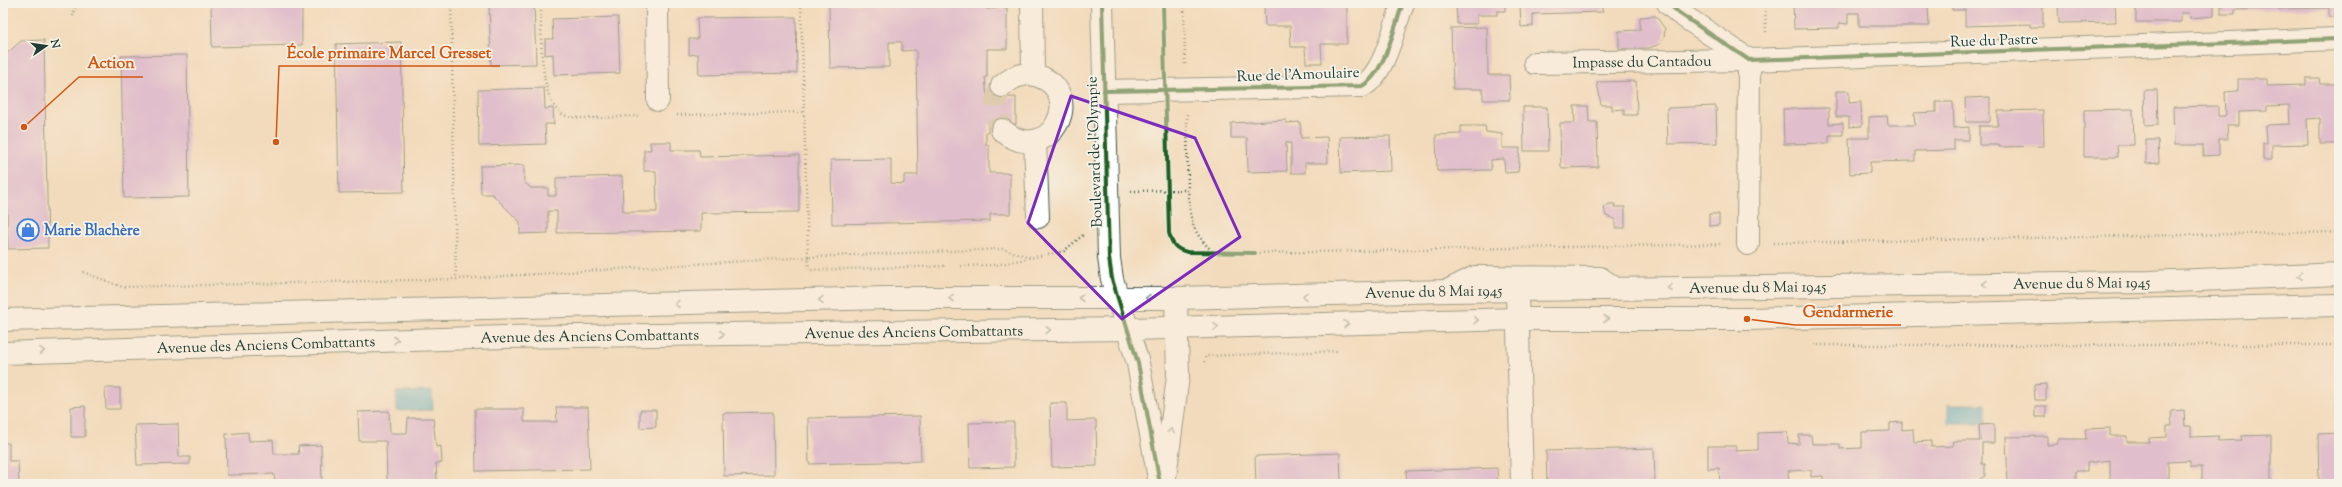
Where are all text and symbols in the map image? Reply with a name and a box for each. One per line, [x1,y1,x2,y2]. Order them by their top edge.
north arrow [26,26,66,66]
street label: Rue du Pastre [1950,29,2038,54]
text: N [46,37,64,50]
callout: École primaire Marcel Gresset [279,38,500,66]
text: École primaire Marcel Gresset [287,42,492,66]
callout: Action [79,49,143,77]
street label: Impasse du Cantadou [1572,52,1712,74]
text: Action [87,53,135,76]
street label: Rue de l'Amoulaire [1236,63,1360,88]
street label: Boulevard de l'Olympie [1082,76,1109,228]
shop icon: Marie Blachère [15,217,41,243]
place label: Marie Blachère [44,221,140,242]
one-way arrow [2297,272,2303,280]
street label: Avenue du 8 Mai 1945 [2013,273,2150,296]
street label: Avenue du 8 Mai 1945 [1689,277,1826,300]
one-way arrow [1982,280,1988,289]
street label: Avenue du 8 Mai 1945 [1365,281,1502,305]
one-way arrow [1667,284,1673,292]
one-way arrow [1302,292,1308,300]
one-way arrow [948,294,954,302]
one-way arrow [1078,294,1084,302]
one-way arrow [1145,294,1151,302]
one-way arrow [818,296,824,304]
callout: Gendarmerie [1795,297,1901,325]
one-way arrow [674,299,680,308]
text: Gendarmerie [1803,302,1894,325]
one-way arrow [1603,315,1609,323]
one-way arrow [1473,316,1479,324]
one-way arrow [1343,319,1349,328]
street label: Avenue des Anciens Combattants [804,321,1023,345]
one-way arrow [1213,323,1219,331]
street label: Avenue des Anciens Combattants [480,326,699,350]
one-way arrow [1045,326,1051,334]
one-way arrow [719,330,725,338]
street label: Avenue des Anciens Combattants [156,332,376,360]
one-way arrow [393,336,399,345]
one-way arrow [39,347,45,356]
one-way arrow [1166,428,1175,435]

